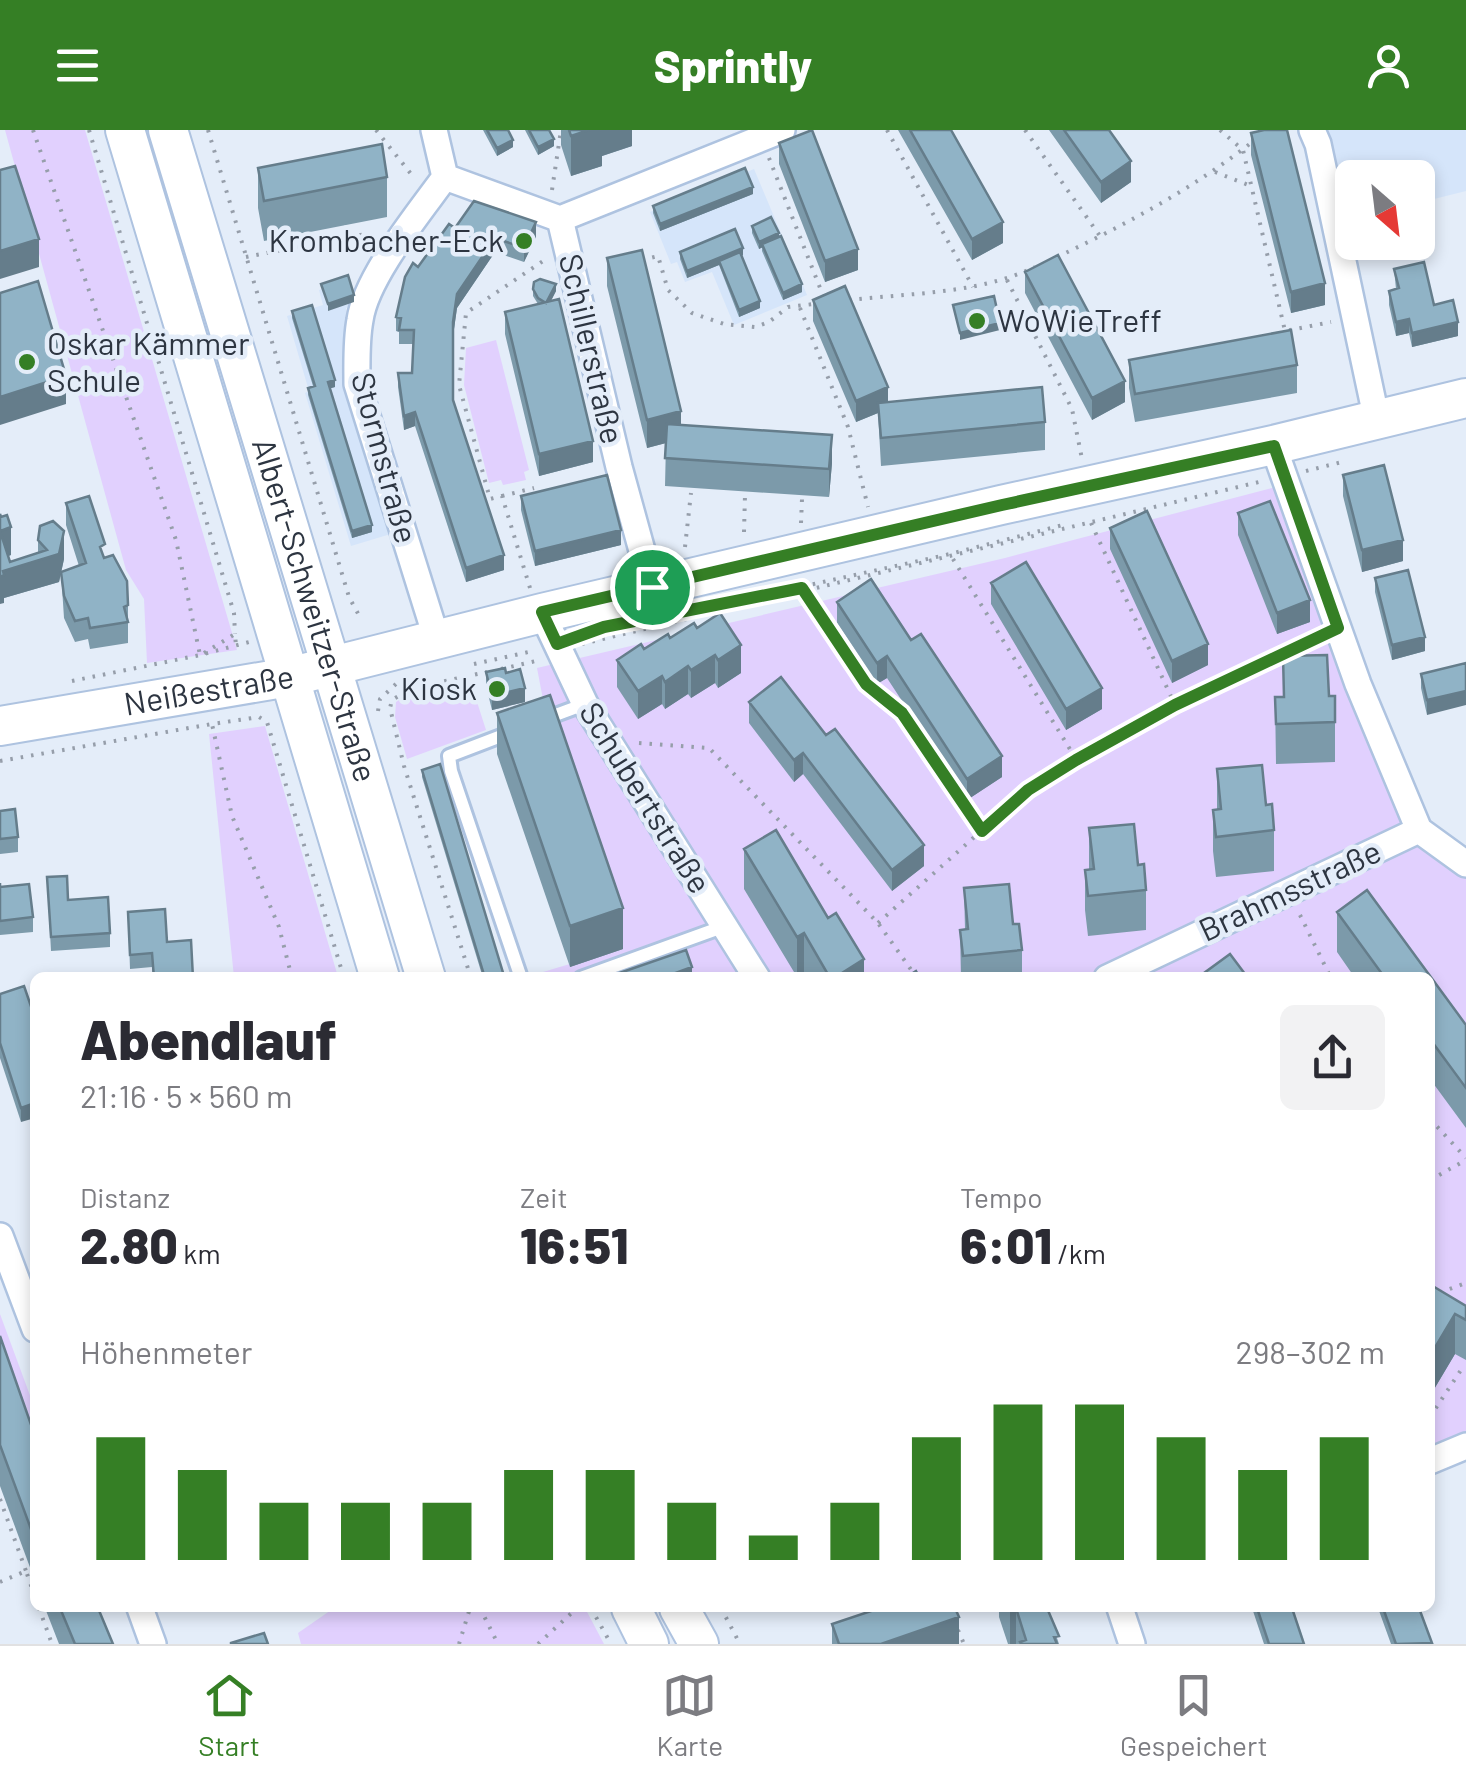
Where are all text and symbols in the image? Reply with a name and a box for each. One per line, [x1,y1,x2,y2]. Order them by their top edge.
icon: menu [50,38,105,93]
text: Sprintly [654,38,812,92]
icon: person [1361,38,1416,93]
north arrow [1335,160,1435,260]
map controls [1335,160,1435,260]
place label: Krombacher-Eck [268,220,504,258]
marker: Krombacher-Eck [513,230,535,252]
street label: Schillerstraße [553,250,633,447]
place label: WoWieTreff [997,300,1162,338]
marker: WoWieTreff [966,310,988,332]
place label: Oskar Kämmer Schule [47,323,250,398]
marker: Oskar Kämmer Schule [16,351,38,373]
street label: Stormstraße [345,368,427,547]
street label: Albert-Schweitzer-Straße [246,433,386,786]
pin [610,545,695,630]
icon: arrive [625,560,680,615]
street label: Neißestraße [121,656,296,722]
place label: Kiosk [400,668,477,706]
marker: Kiosk [486,678,508,700]
street label: Schubertstraße [573,695,720,899]
street label: Brahmsstraße [1192,830,1386,948]
text: Abendlauf [80,1005,337,1071]
button: share [1280,1005,1385,1110]
text: 21:16 · 5 × 560 m [80,1076,293,1114]
text: Distanz [80,1180,170,1214]
text: Zeit [520,1180,568,1214]
text: Tempo [960,1180,1043,1214]
text: 2.80 [80,1214,178,1274]
text: 16:51 [520,1214,629,1274]
text: 6:01 [960,1214,1052,1274]
text: km [178,1236,221,1270]
text: /km [1052,1236,1106,1270]
text: Höhenmeter [80,1332,252,1370]
text: 298–302 m [1236,1332,1385,1370]
tab: Start [198,1668,260,1762]
tab: Karte [657,1668,723,1762]
tab: Gespeichert [1120,1668,1268,1762]

